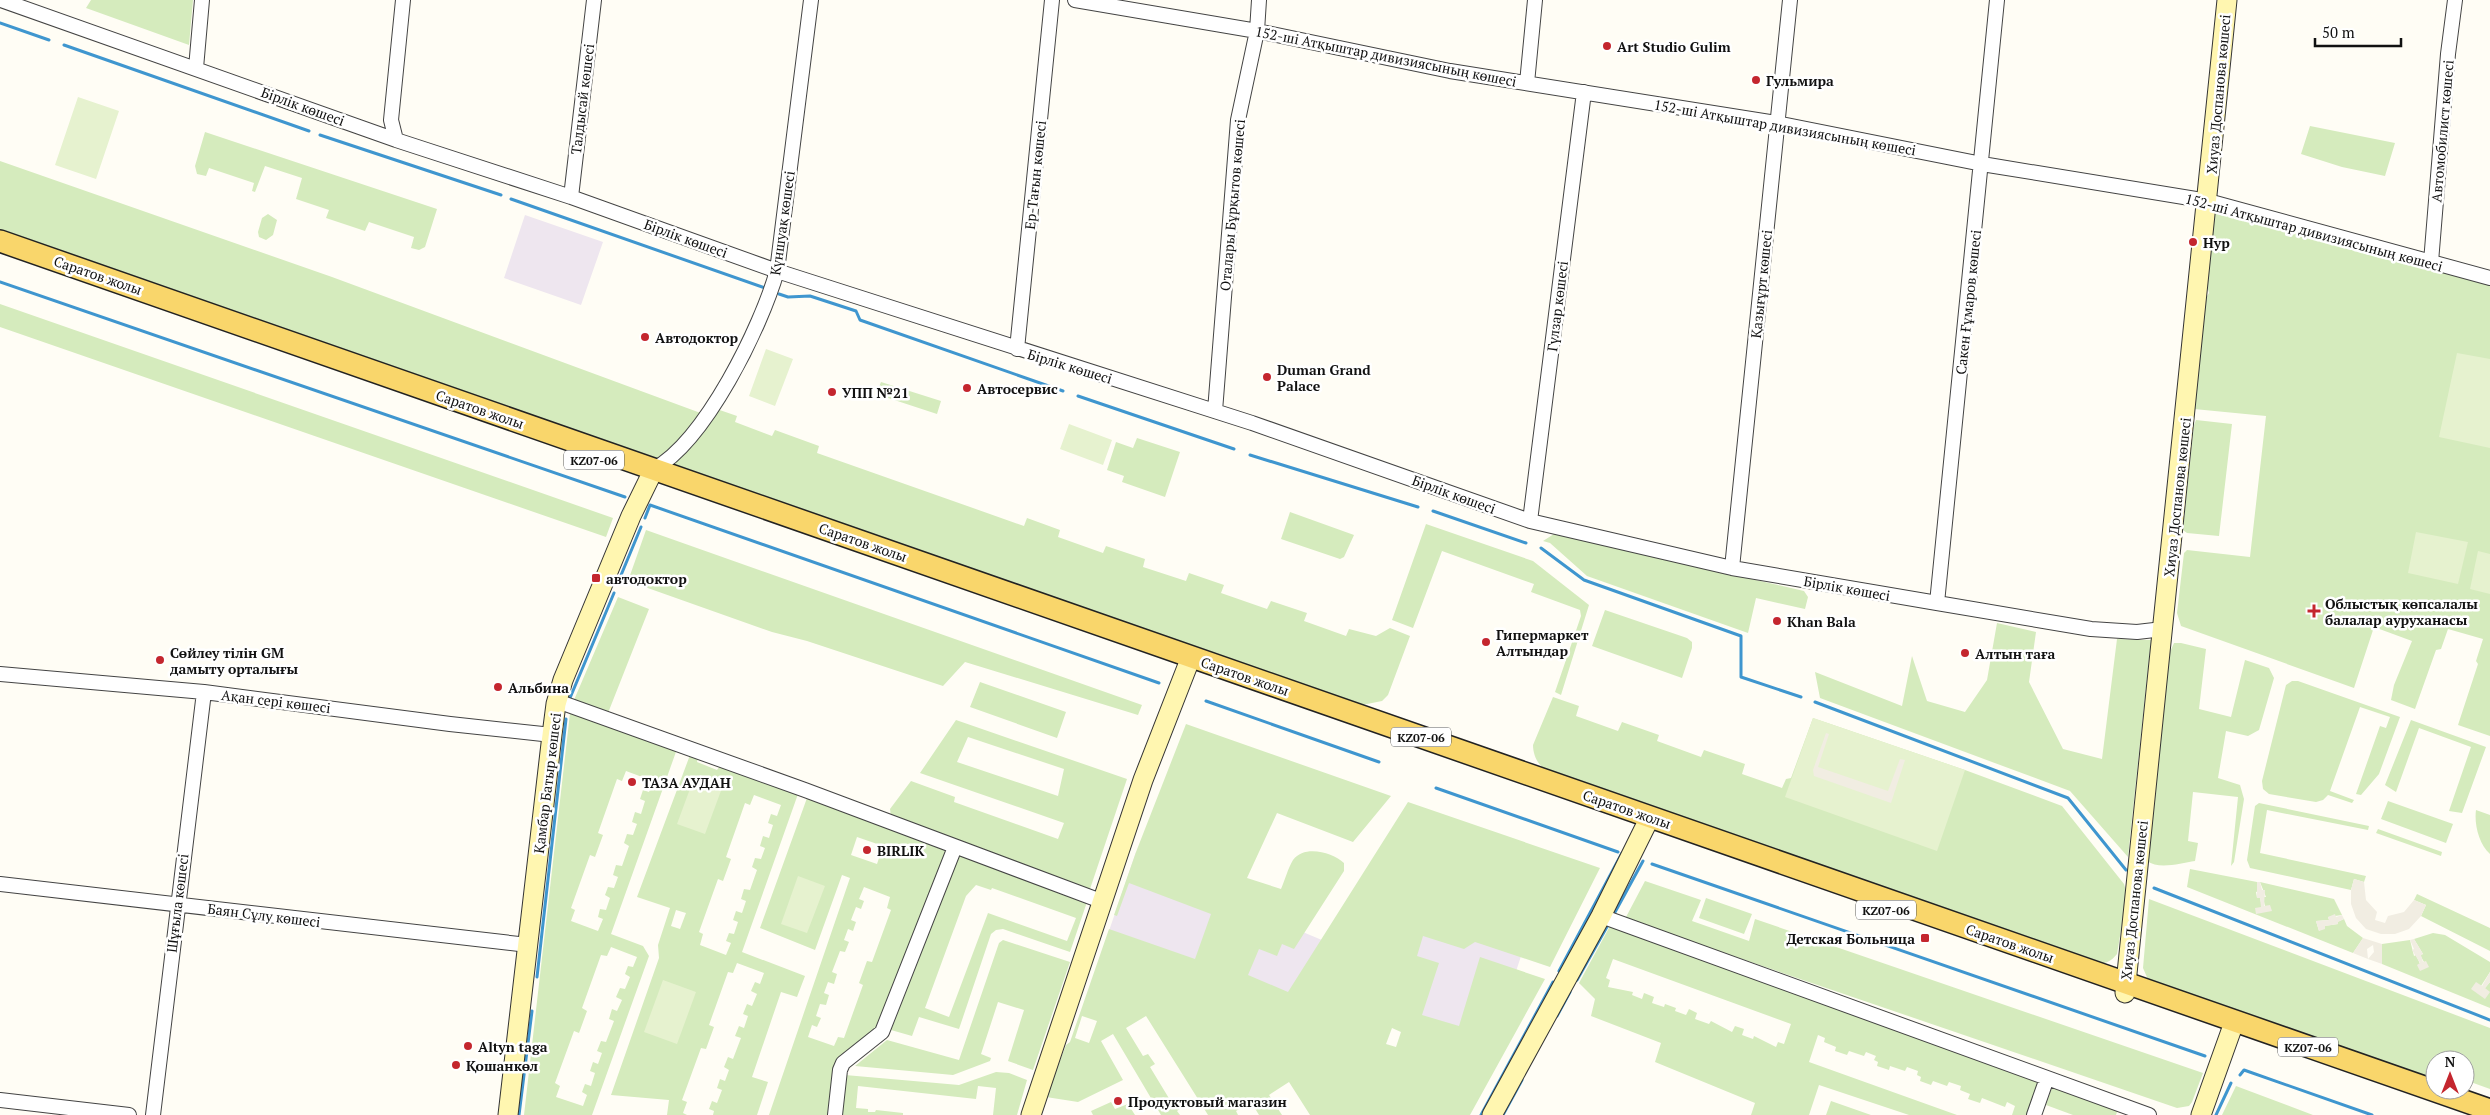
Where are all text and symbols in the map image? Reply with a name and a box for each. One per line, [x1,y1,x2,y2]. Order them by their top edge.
street label: Хиуаз Доспанова көшесі [2202,13,2234,175]
scale bar [2315,15,2401,47]
street label: 152-ші Атқыштар дивизиясының көшесі [1254,21,1518,91]
text: 50 m [2322,22,2355,42]
place label: Art Studio Gulim [1617,37,1731,56]
marker: Art Studio Gulim [1601,40,1613,52]
street label: Талдысай көшесі [566,42,598,156]
street label: Автомобилист көшесі [2426,59,2458,203]
place label: Гульмира [1766,71,1834,90]
marker: Гульмира [1750,74,1762,86]
street label: Бірлік көшесі [259,82,347,130]
street label: 152-ші Атқыштар дивизиясының көшесі [1652,95,1918,159]
street label: Оталары Бұрқытов көшесі [1215,118,1249,292]
street label: Ер-Тағын көшесі [1020,120,1050,230]
street label: Күншуақ көшесі [765,169,799,277]
street label: 152-ші Атқыштар дивизиясының көшесі [2183,188,2445,276]
street label: Бірлік көшесі [642,214,730,262]
street label: Қазығұрт көшесі [1746,229,1776,339]
street label: Сакен Ғұмаров көшесі [1951,229,1985,375]
place label: Нур [2203,233,2230,252]
marker: Нур [2187,236,2199,248]
street label: Саратов жолы [51,251,145,299]
street label: Гүлзар көшесі [1542,260,1572,352]
place label: Автодоктор [655,328,739,347]
marker: Автодоктор [639,331,651,343]
street label: Бірлік көшесі [1025,344,1115,388]
place label: Duman Grand Palace [1277,360,1371,395]
marker: Duman Grand Palace [1261,371,1273,383]
place label: Автосервис [977,379,1058,398]
marker: Автосервис [961,382,973,394]
place label: УПП №21 [842,383,909,402]
street label: Саратов жолы [433,385,527,433]
marker: УПП №21 [826,386,838,398]
street label: Хиуаз Доспанова көшесі [2159,416,2195,578]
road number: KZ07-06 [564,450,624,470]
street label: Бірлік көшесі [1410,470,1498,518]
street label: Саратов жолы [816,518,910,566]
place label: автодоктор [606,569,687,588]
street label: Бірлік көшесі [1802,571,1892,605]
marker: автодоктор [590,572,602,584]
place label: Облыстық көпсалалы балалар ауруханасы [2325,594,2478,629]
marker: Облыстық көпсалалы балалар ауруханасы [2307,604,2321,618]
place label: Khan Bala [1787,612,1856,631]
marker: Khan Bala [1771,615,1783,627]
place label: Гипермаркет Алтындар [1496,625,1589,660]
marker: Гипермаркет Алтындар [1480,636,1492,648]
place label: Сөйлеу тілін GM дамыту орталығы [170,643,299,678]
place label: Алтын таға [1975,644,2055,663]
marker: Алтын таға [1959,647,1971,659]
street label: Саратов жолы [1198,652,1292,700]
marker: Сөйлеу тілін GM дамыту орталығы [154,654,166,666]
place label: Альбина [508,678,569,697]
marker: Альбина [492,681,504,693]
street label: Ақан сері көшесі [220,685,332,717]
street label: Қамбар Батыр көшесі [529,712,565,854]
road number: KZ07-06 [1391,728,1451,746]
place label: ТАЗА АУДАН [642,773,731,792]
marker: ТАЗА АУДАН [626,776,638,788]
street label: Саратов жолы [1580,785,1674,833]
street label: Хиуаз Доспанова көшесі [2116,819,2152,981]
place label: BIRLIK [877,841,924,860]
marker: BIRLIK [861,844,873,856]
street label: Шұғыла көшесі [162,853,192,953]
street label: Баян Сұлу көшесі [206,899,322,931]
road number: KZ07-06 [1856,900,1916,920]
street label: Саратов жолы [1963,919,2057,967]
place label: Детская Больница [1786,929,1915,948]
marker: Детская Больница [1919,932,1931,944]
place label: Altyn taga [478,1037,548,1056]
road number: KZ07-06 [2278,1038,2338,1056]
marker: Altyn taga [462,1040,474,1052]
north arrow [2425,1050,2475,1100]
text: N [2445,1052,2456,1071]
place label: Қошанкөл [466,1056,538,1075]
marker: Қошанкөл [450,1059,462,1071]
place label: Продуктовый магазин [1128,1092,1287,1111]
marker: Продуктовый магазин [1112,1095,1124,1107]

